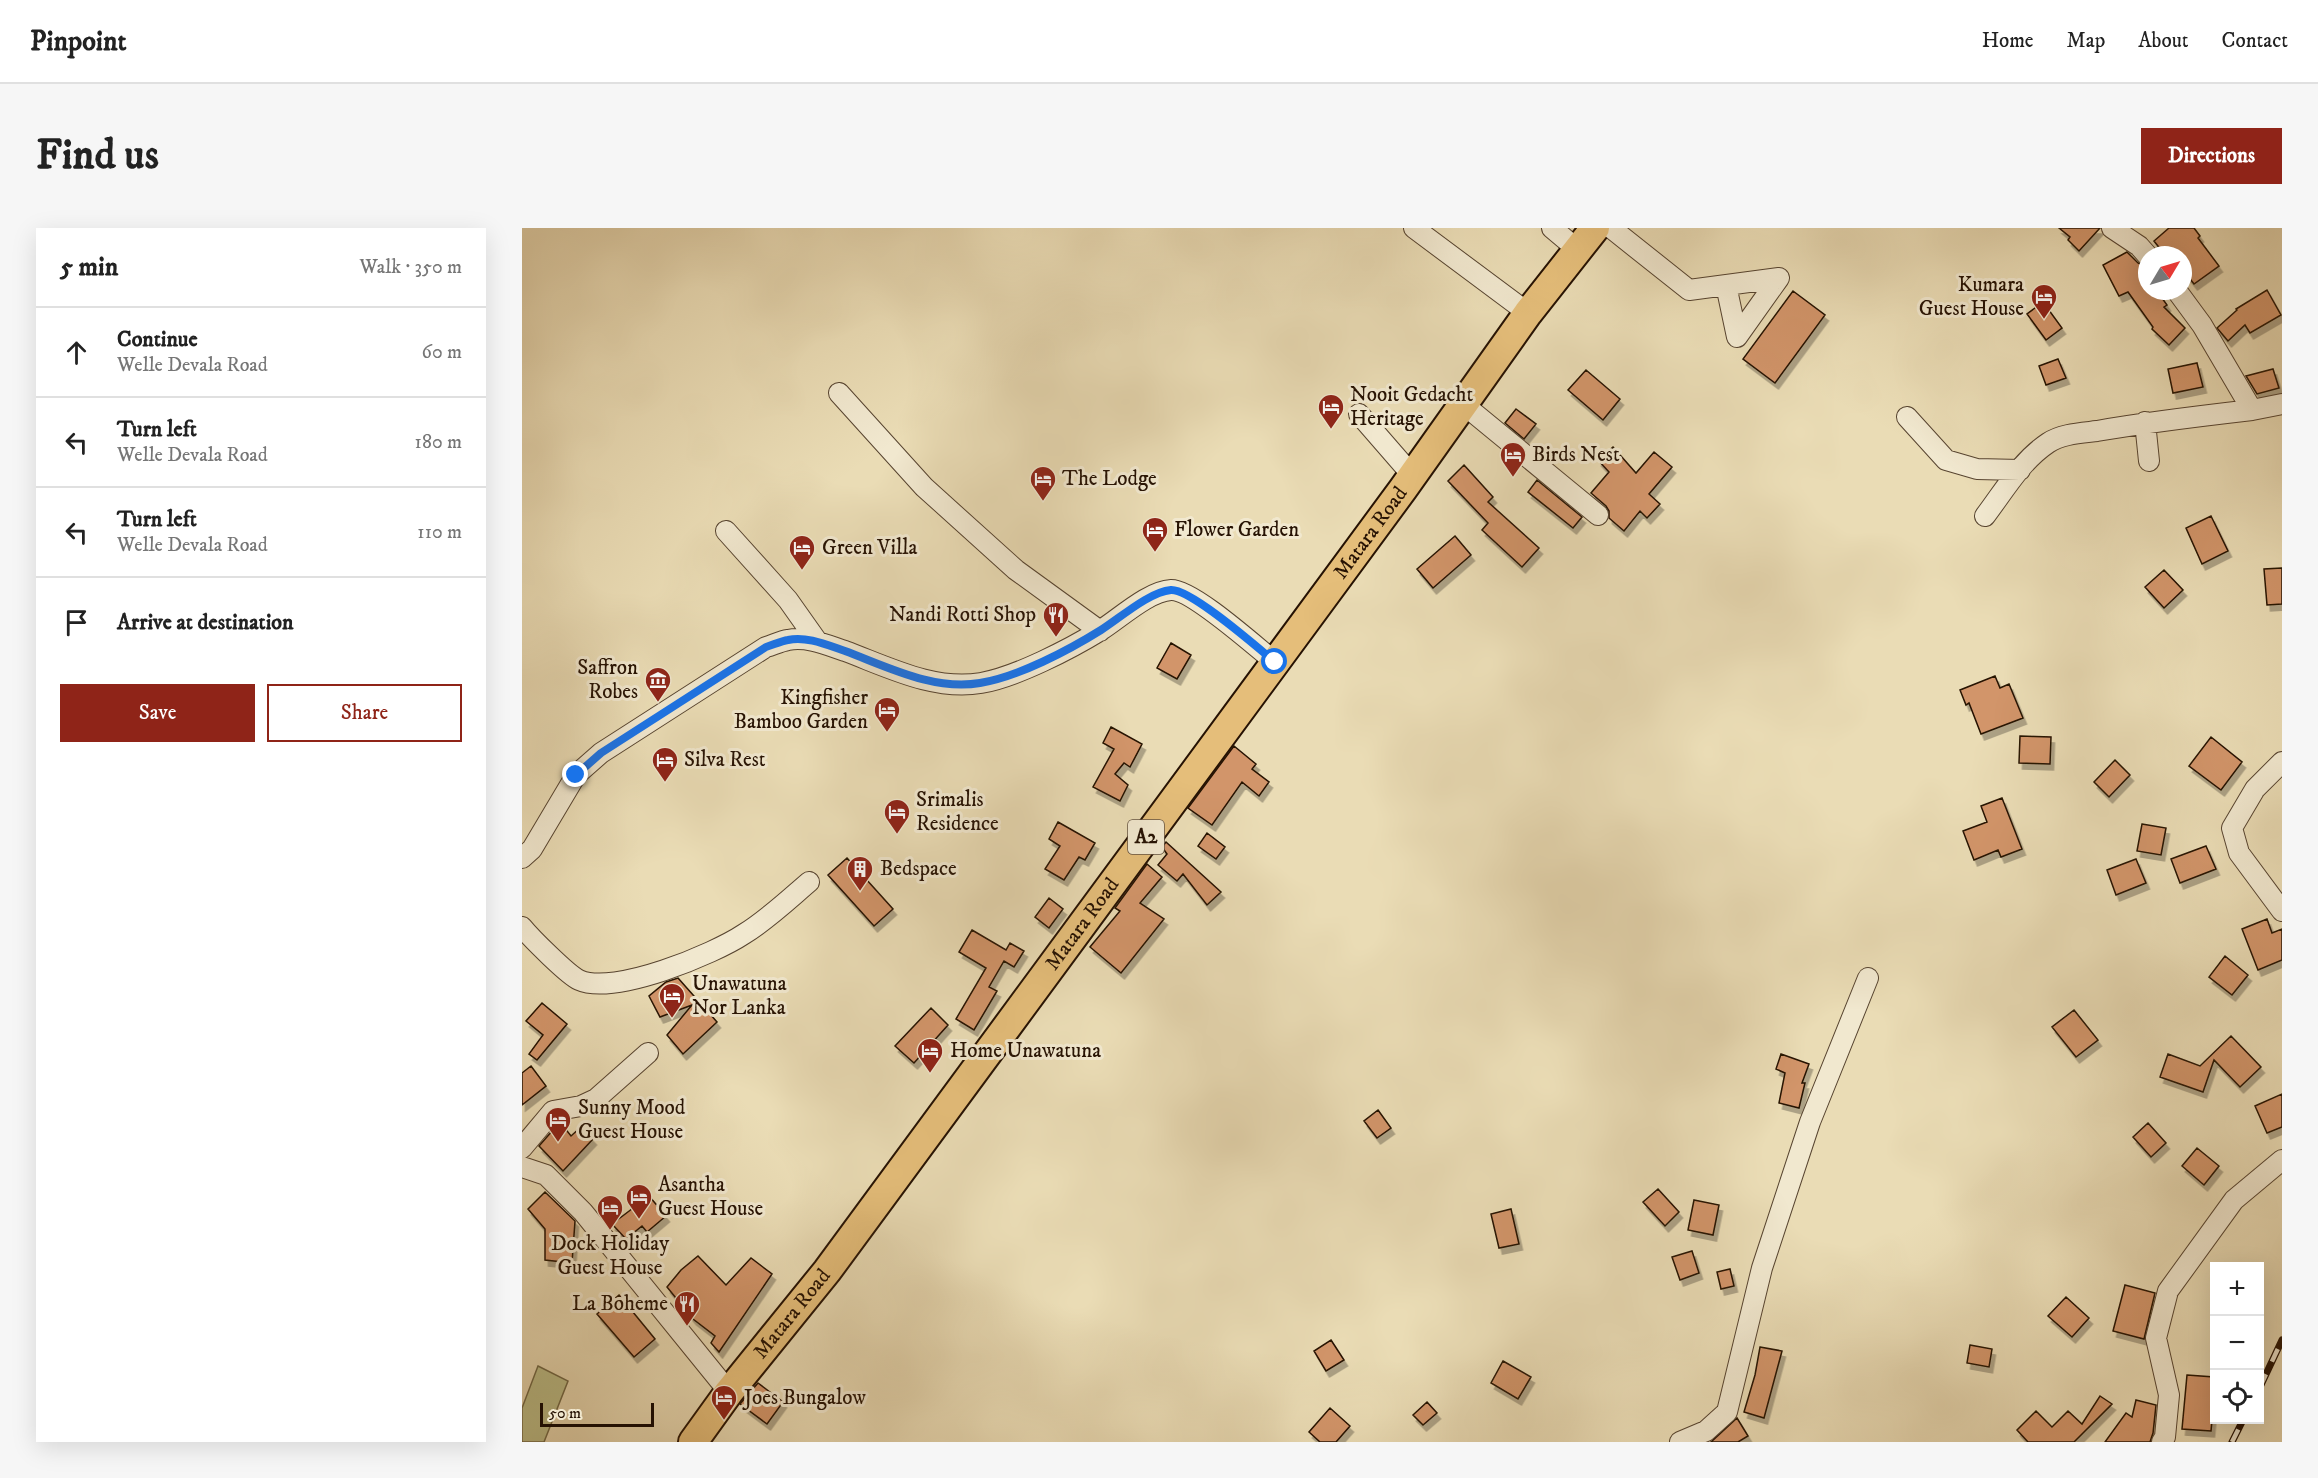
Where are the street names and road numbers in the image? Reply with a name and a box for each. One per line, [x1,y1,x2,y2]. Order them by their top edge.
street label: Matara Road [1328,481,1414,584]
road number: A2 [1128,820,1164,854]
street label: Matara Road [1040,872,1125,976]
street label: Matara Road [748,1263,837,1364]

